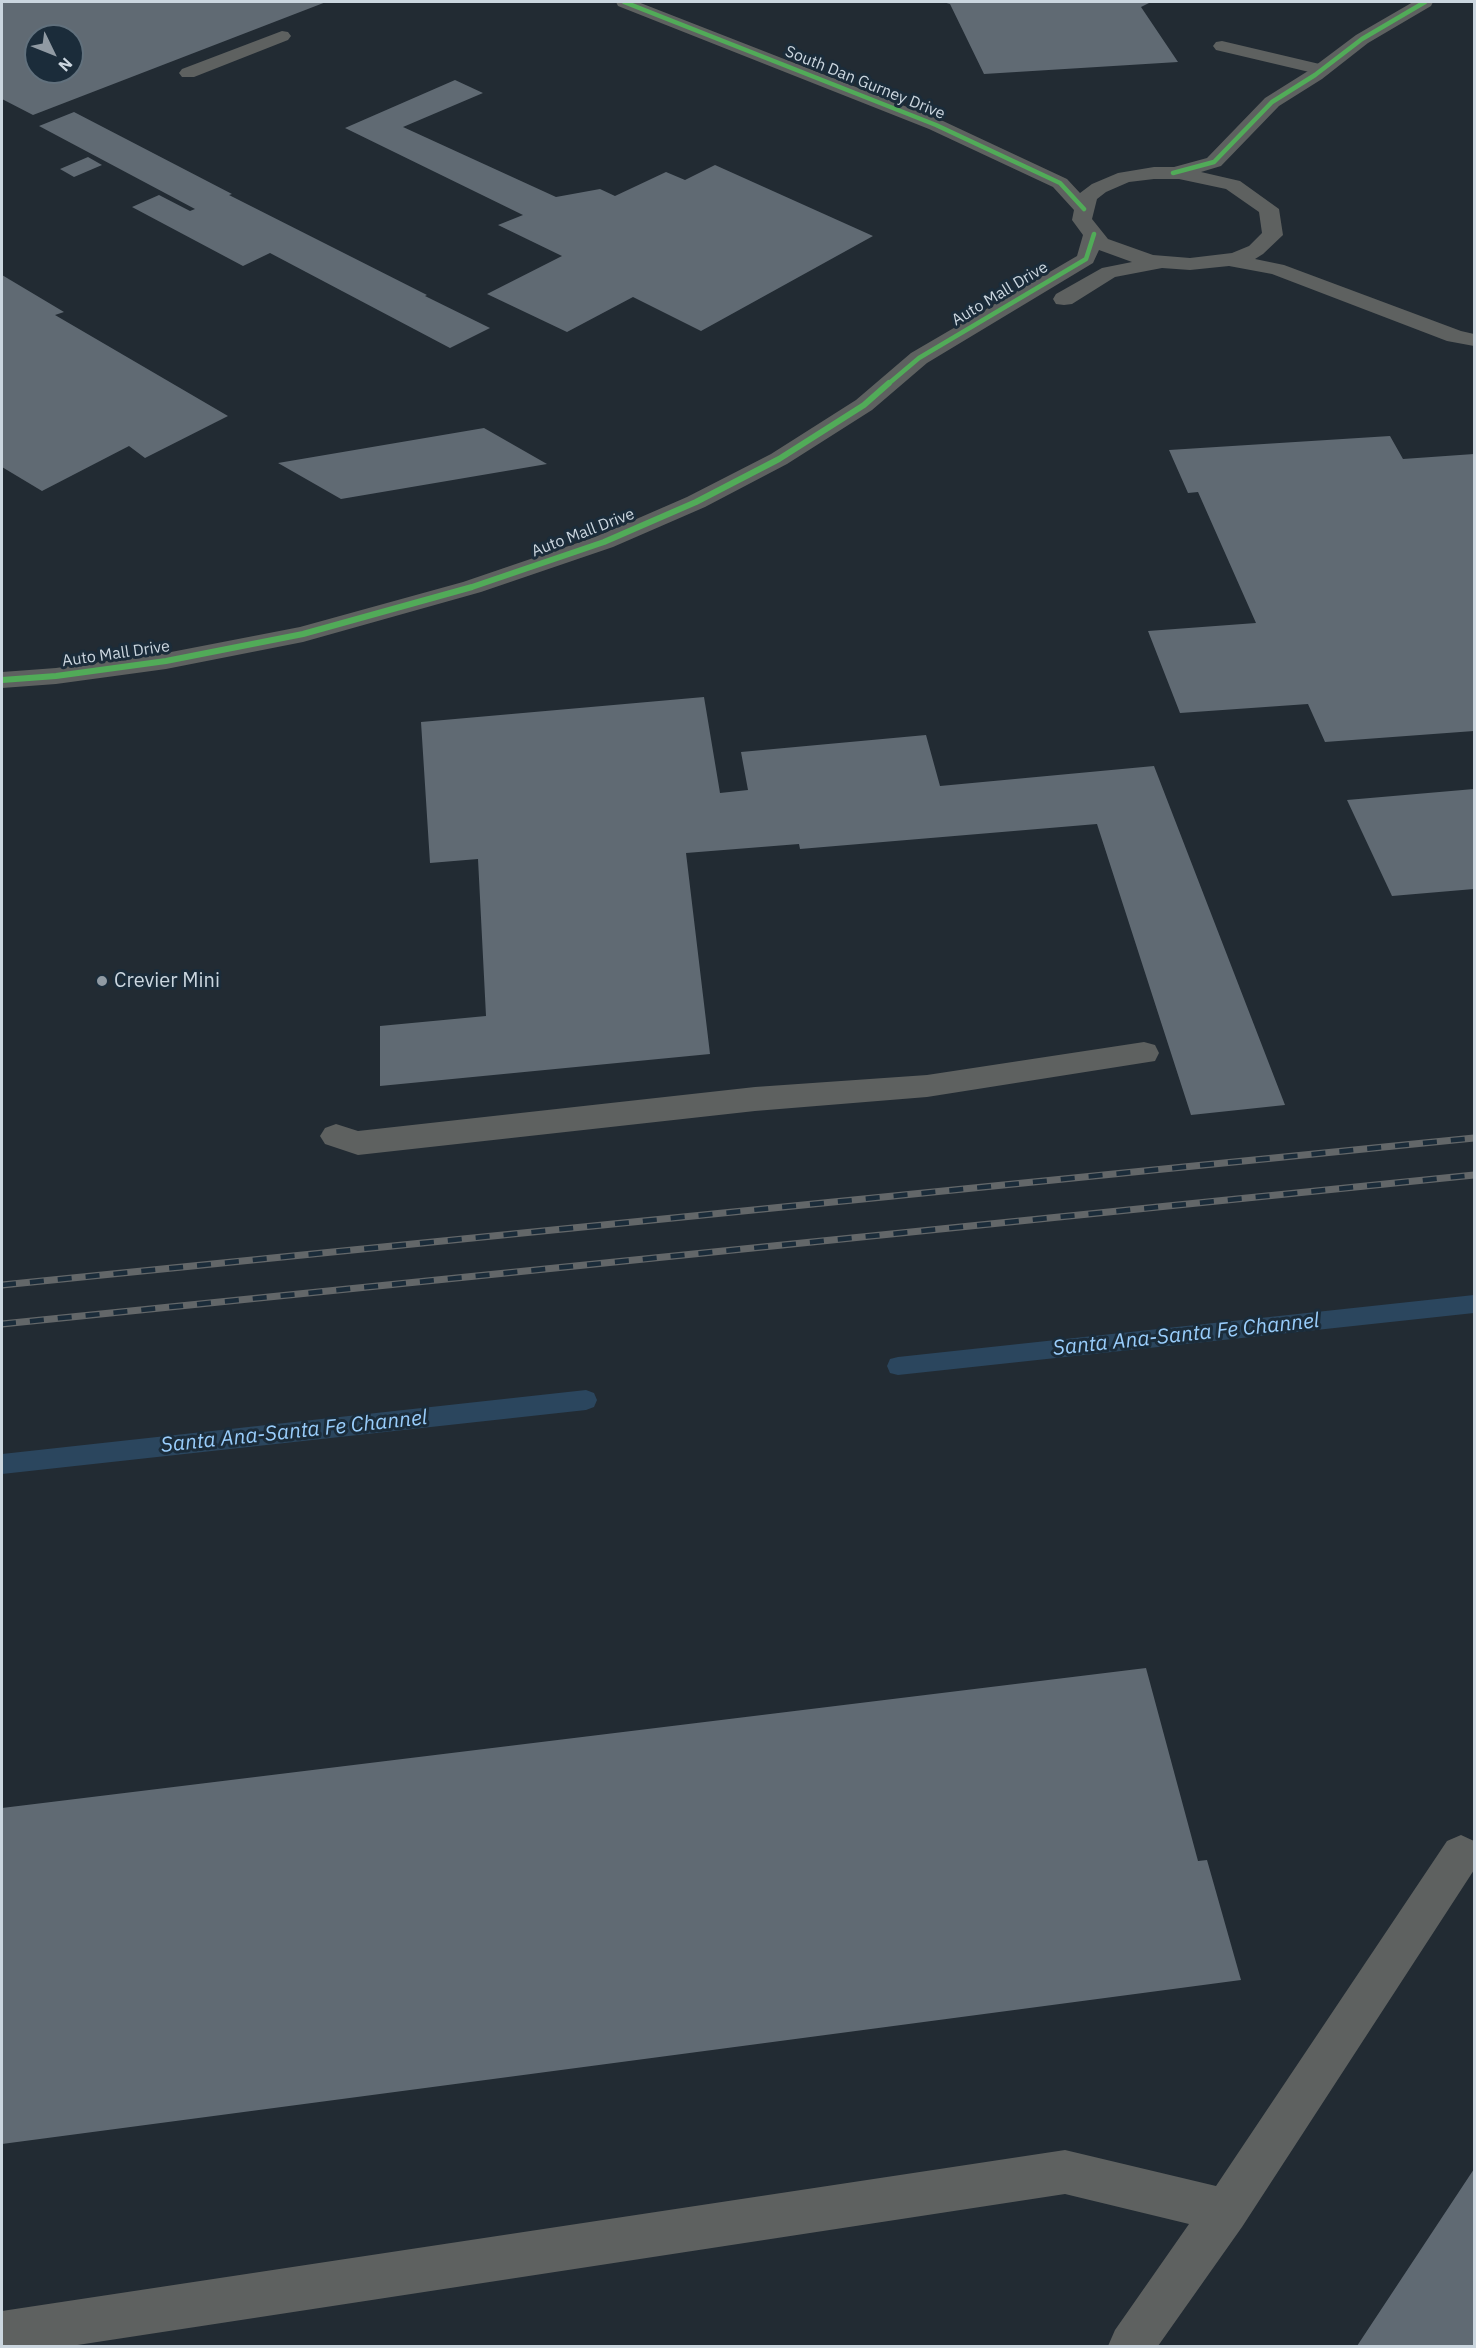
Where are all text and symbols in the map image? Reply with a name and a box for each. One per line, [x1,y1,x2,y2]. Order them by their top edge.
north arrow [24,24,84,84]
street label: South Dan Gurney Drive [782,42,948,124]
text: N [54,54,77,76]
street label: Auto Mall Drive [948,258,1052,330]
street label: Auto Mall Drive [529,505,637,561]
street label: Auto Mall Drive [61,637,171,671]
place label: Crevier Mini [114,969,220,993]
marker: Crevier Mini [95,974,109,988]
water label: Santa Ana-Santa Fe Channel [1051,1308,1321,1362]
water label: Santa Ana-Santa Fe Channel [159,1405,429,1459]

